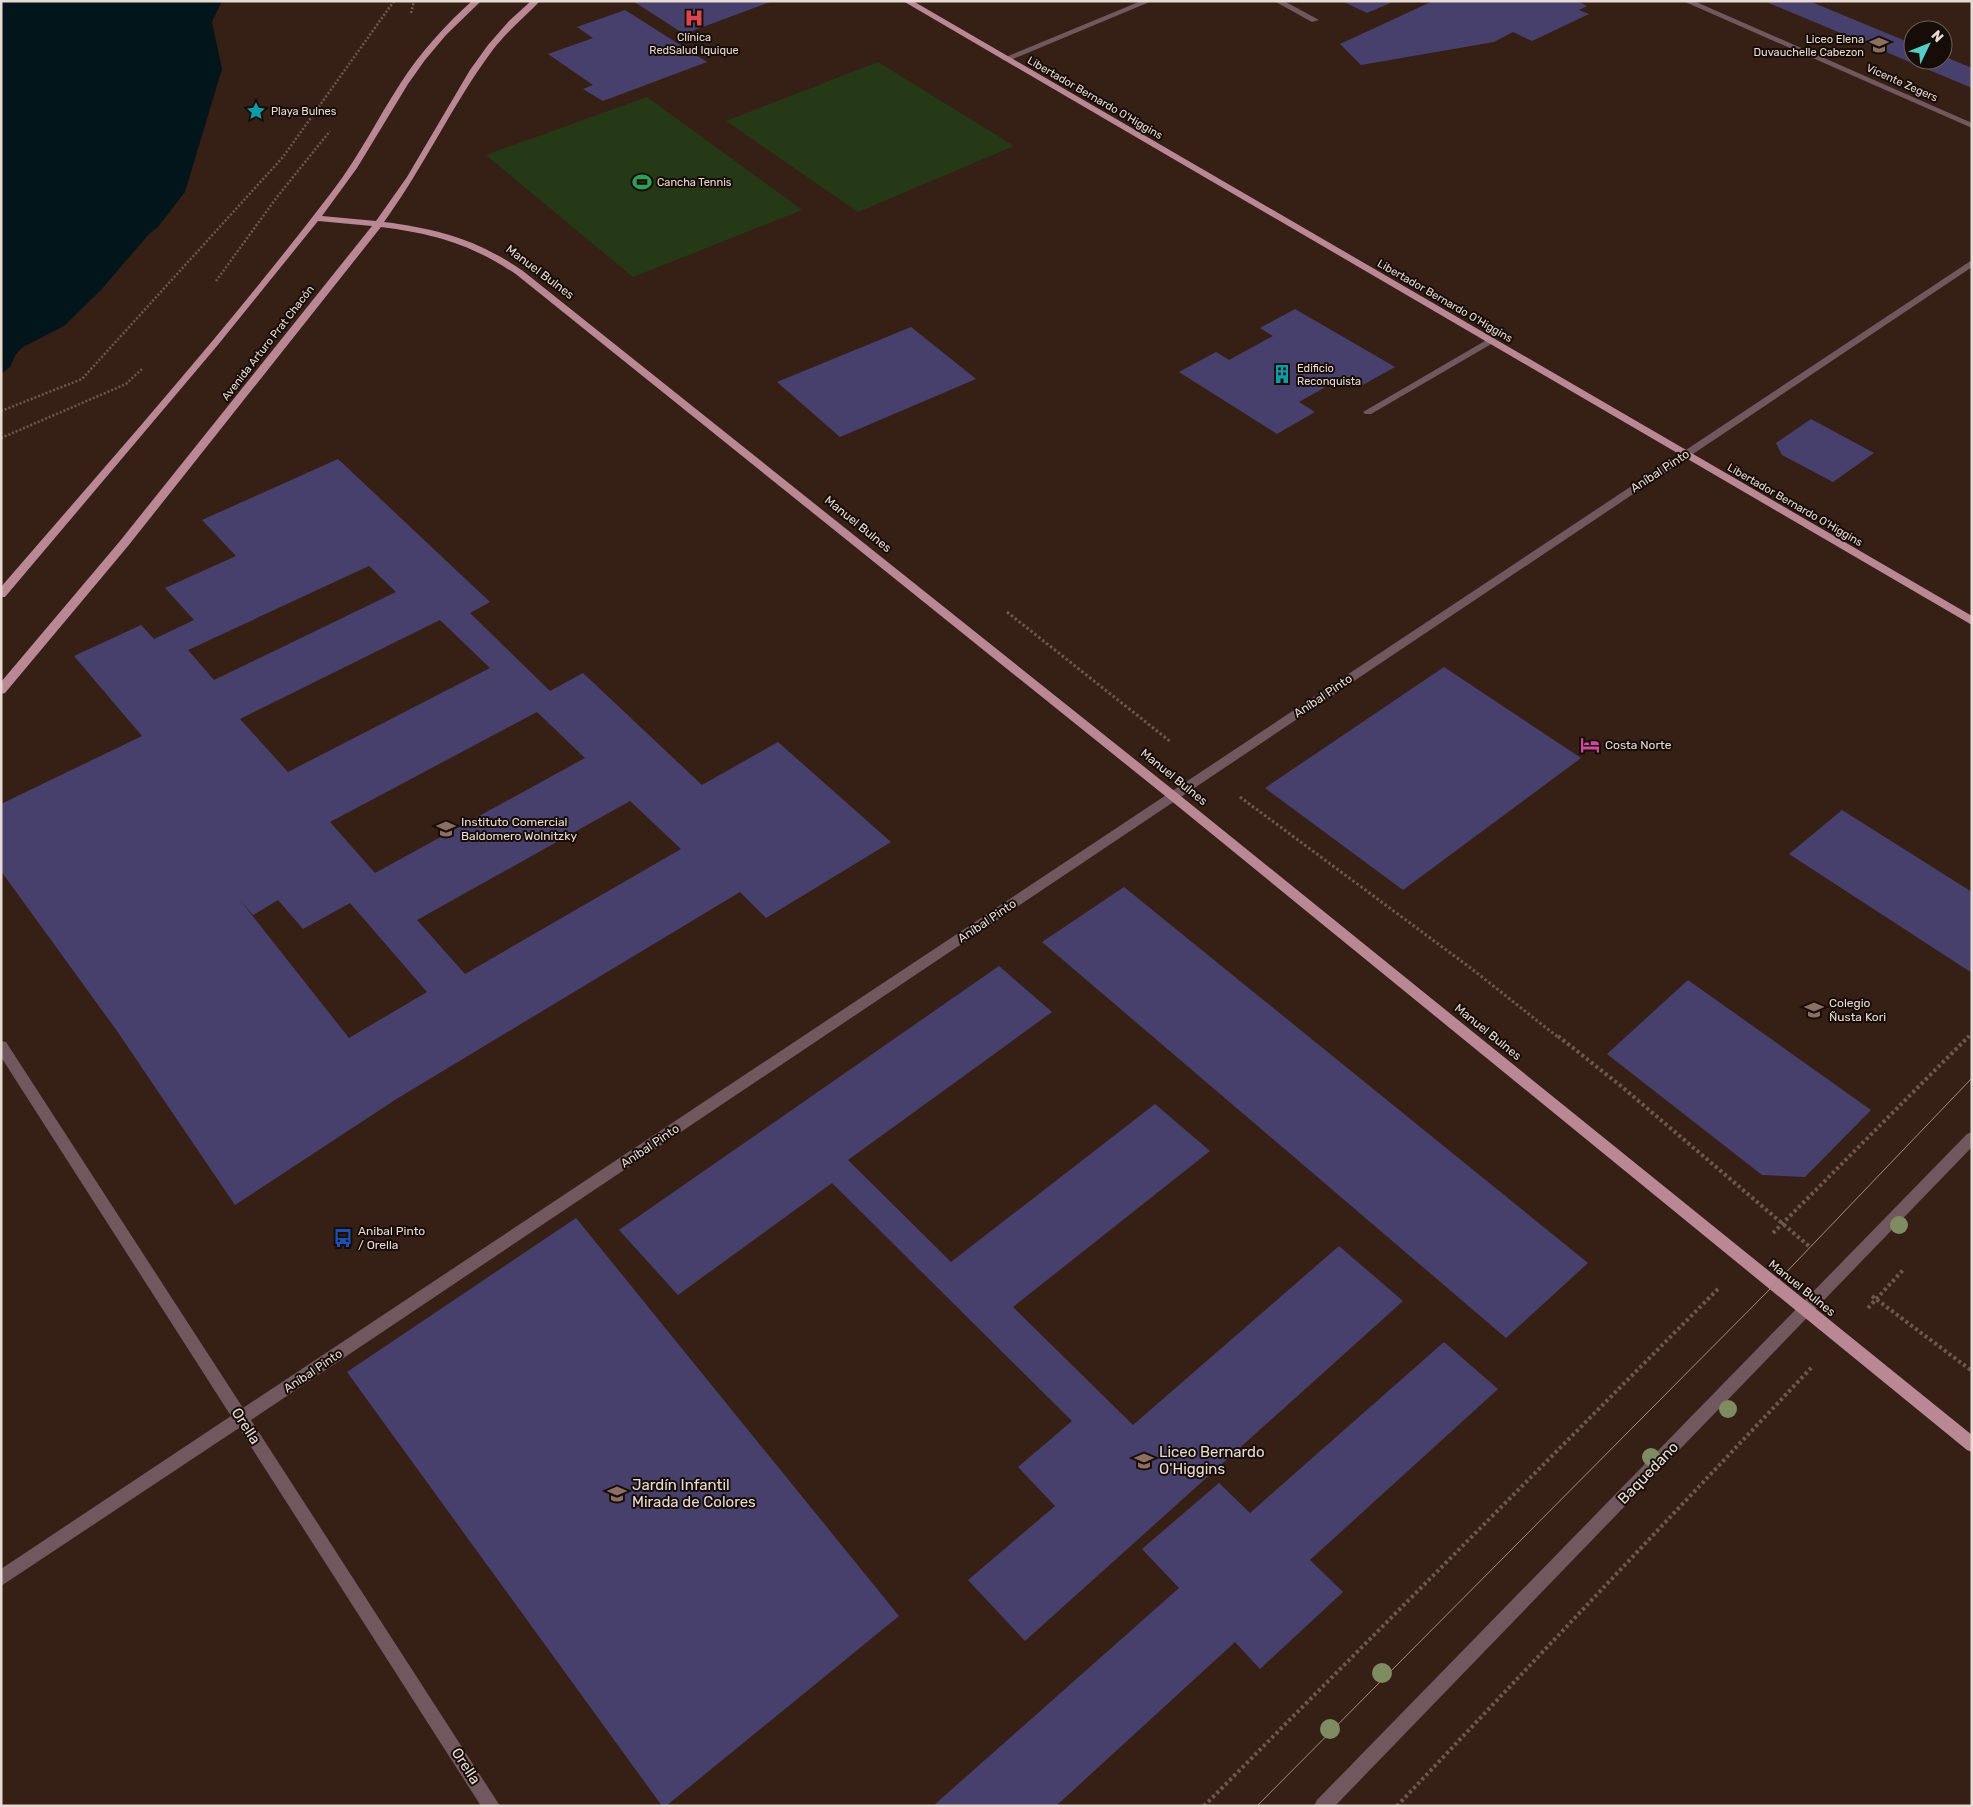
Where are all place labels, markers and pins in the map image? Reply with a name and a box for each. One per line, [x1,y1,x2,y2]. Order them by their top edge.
hospital icon: Clínica RedSalud Iquique [683,7,705,29]
place label: Clínica RedSalud Iquique [649,31,739,57]
place label: Liceo Elena Duvauchelle Cabezon [1753,33,1864,59]
school or university icon: Liceo Elena Duvauchelle Cabezon [1868,34,1890,56]
place icon: Playa Bulnes [245,100,267,122]
place label: Playa Bulnes [271,105,337,118]
sports icon: Cancha Tennis [631,171,653,193]
place label: Cancha Tennis [657,176,732,189]
place label: Edificio Reconquista [1297,362,1361,388]
building icon: Edificio Reconquista [1271,363,1293,385]
hotel icon: Costa Norte [1579,734,1601,756]
place label: Costa Norte [1605,738,1672,752]
place label: Instituto Comercial Baldomero Wolnitzky [461,815,577,843]
school or university icon: Instituto Comercial Baldomero Wolnitzky [435,818,457,840]
place label: Colegio Ñusta Kori [1829,996,1886,1024]
school or university icon: Colegio Ñusta Kori [1803,999,1825,1021]
place label: Anibal Pinto / Orella [358,1224,425,1252]
bus stop icon: Anibal Pinto / Orella [332,1227,354,1249]
place label: Liceo Bernardo O'Higgins [1159,1443,1265,1478]
school or university icon: Liceo Bernardo O'Higgins [1133,1450,1155,1472]
place label: Jardín Infantil Mirada de Colores [632,1476,756,1511]
school or university icon: Jardín Infantil Mirada de Colores [606,1483,628,1505]

